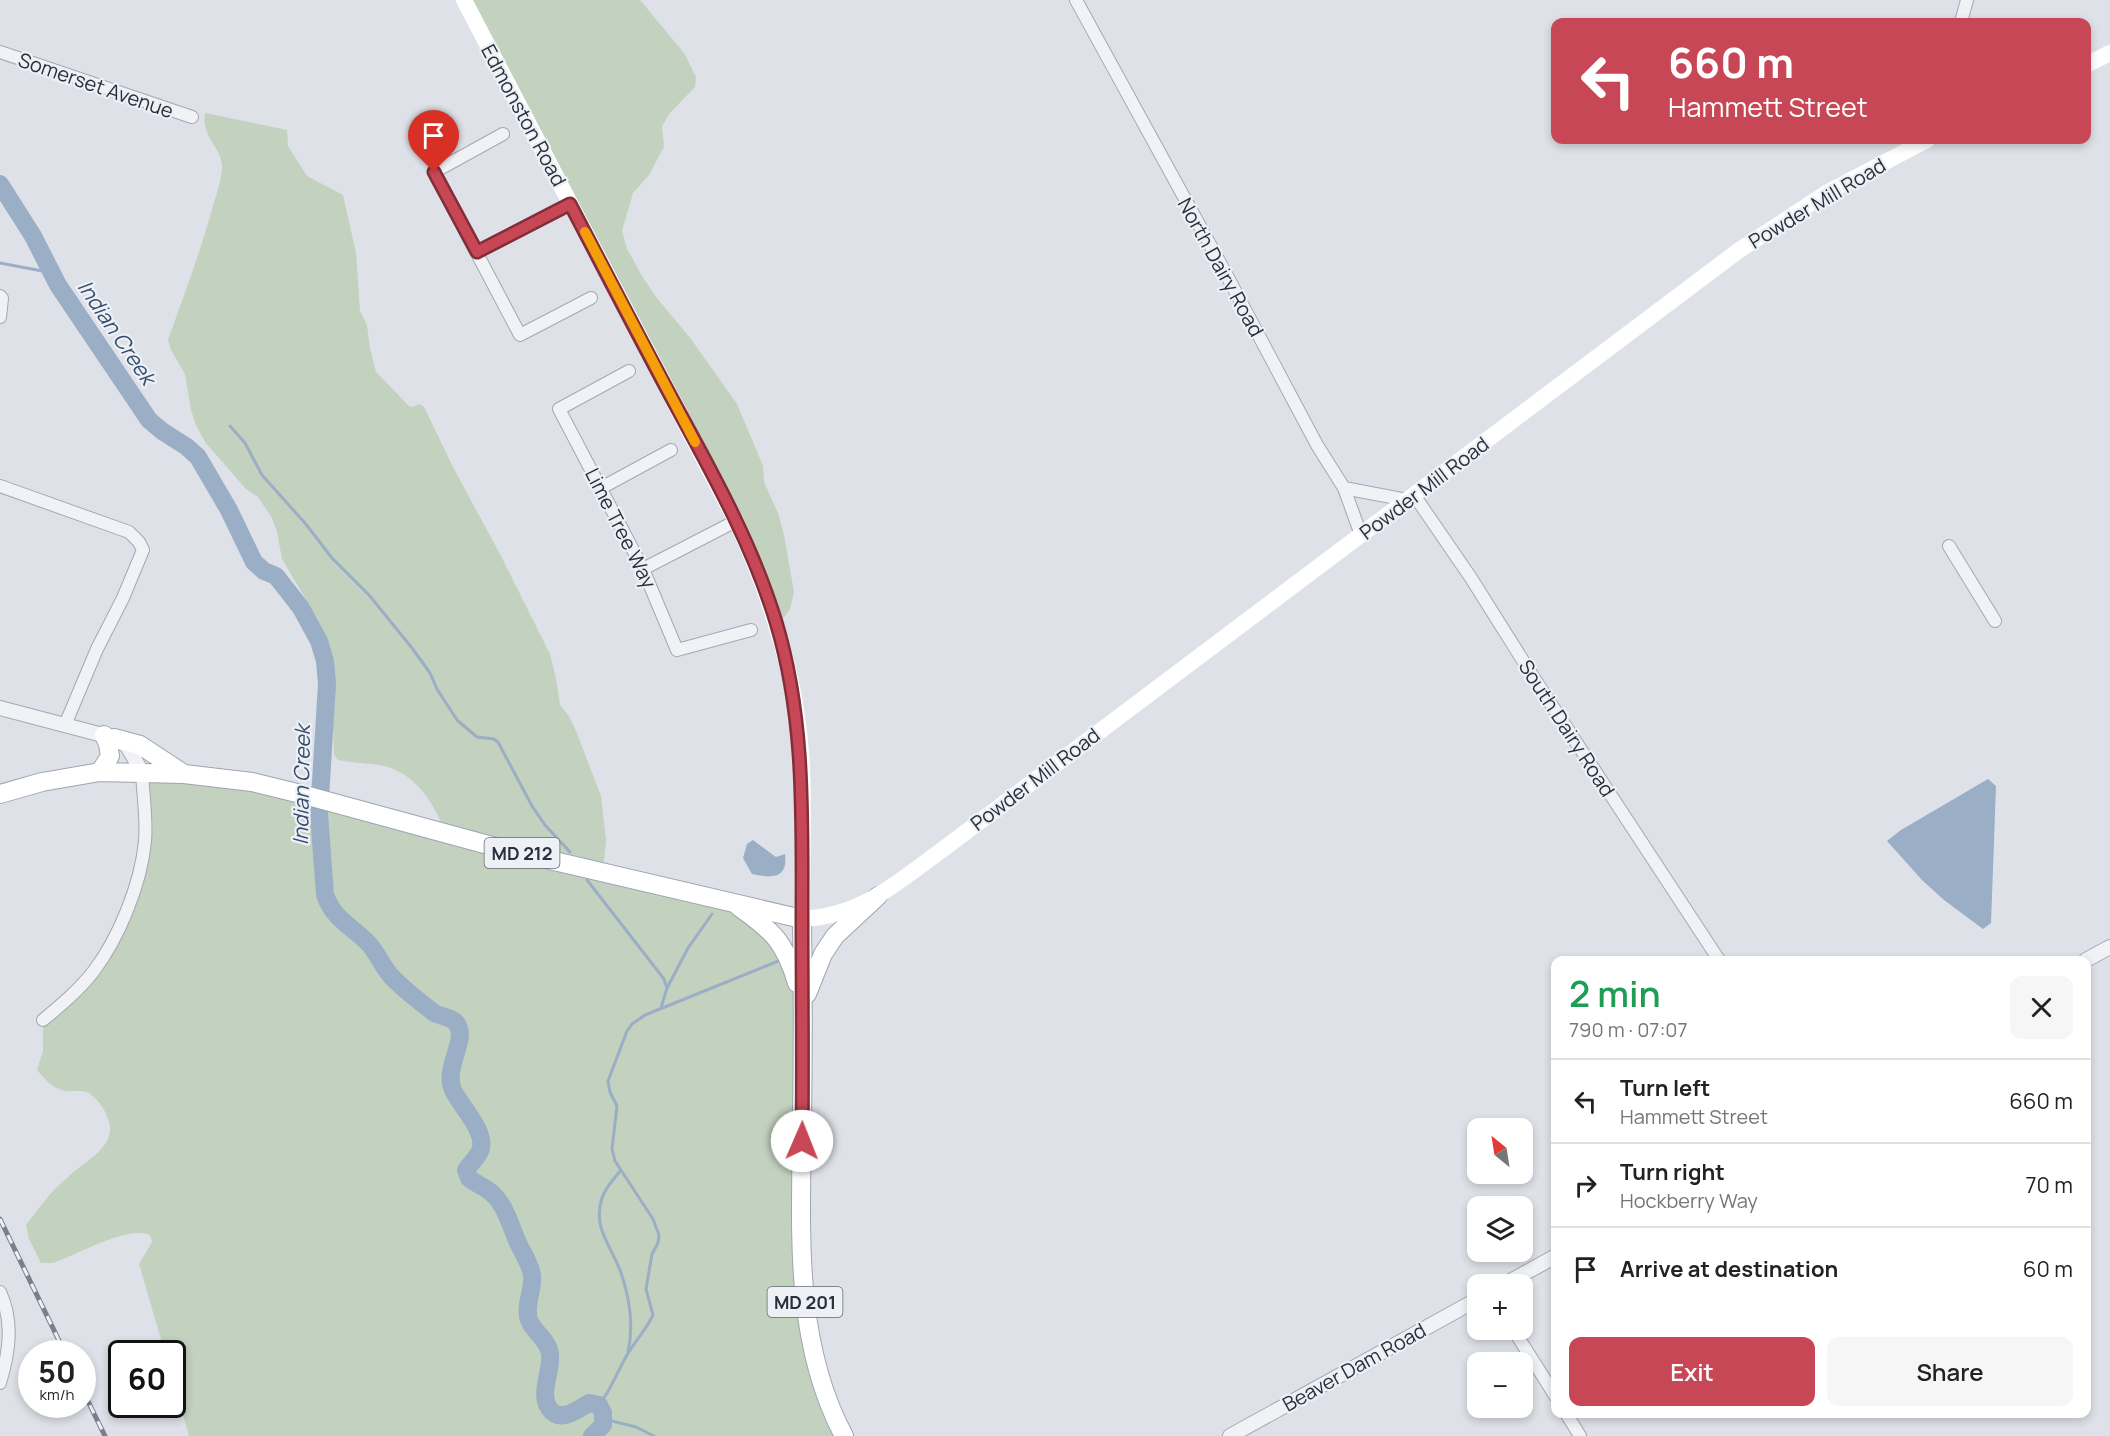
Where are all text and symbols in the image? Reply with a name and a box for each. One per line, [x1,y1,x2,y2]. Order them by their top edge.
text: 660 m [1668,33,1794,91]
street label: Edmonston Road [475,39,573,191]
icon: left [1569,42,1647,120]
street label: Somerset Avenue [15,46,177,124]
text: Hammett Street [1668,88,1868,125]
pin [408,110,459,172]
icon: arrive [417,119,450,152]
street label: Powder Mill Road [1743,151,1891,255]
street label: North Dairy Road [1172,193,1270,341]
water label: Indian Creek [72,274,164,392]
street label: Powder Mill Road [1354,430,1494,546]
street label: Lime Tree Way [579,463,663,593]
street label: South Dairy Road [1513,654,1621,802]
street label: Powder Mill Road [965,721,1105,837]
water label: Indian Creek [286,722,316,845]
road number: MD 212 [484,838,560,868]
text: 2 min [1569,969,1661,1018]
button: close [2010,976,2073,1039]
text: 790 m · 07:07 [1569,1016,1688,1043]
text: Turn left [1620,1073,1710,1103]
icon: left [1569,1085,1602,1118]
text: 660 m [2009,1086,2073,1116]
text: Hammett Street [1620,1103,1768,1130]
position arrow [770,1109,834,1173]
north arrow [1467,1118,1533,1184]
map controls [1467,1118,1533,1418]
text: Turn right [1620,1157,1725,1187]
icon: right [1569,1169,1602,1202]
text: 70 m [2025,1170,2073,1200]
text: Hockberry Way [1620,1187,1758,1214]
button: layers [1467,1196,1533,1262]
icon: arrive [1569,1253,1602,1286]
text: Arrive at destination [1620,1254,1838,1284]
text: 60 m [2023,1254,2073,1284]
button: + [1467,1274,1533,1340]
road number: MD 201 [768,1287,842,1317]
street label: Beaver Dam Road [1277,1316,1431,1418]
button: Exit [1569,1337,1815,1406]
button: Share [1827,1337,2073,1406]
speed limit sign: 60 [108,1340,186,1418]
text: 50 [38,1351,76,1392]
button: − [1467,1352,1533,1418]
text: km/h [40,1384,74,1405]

